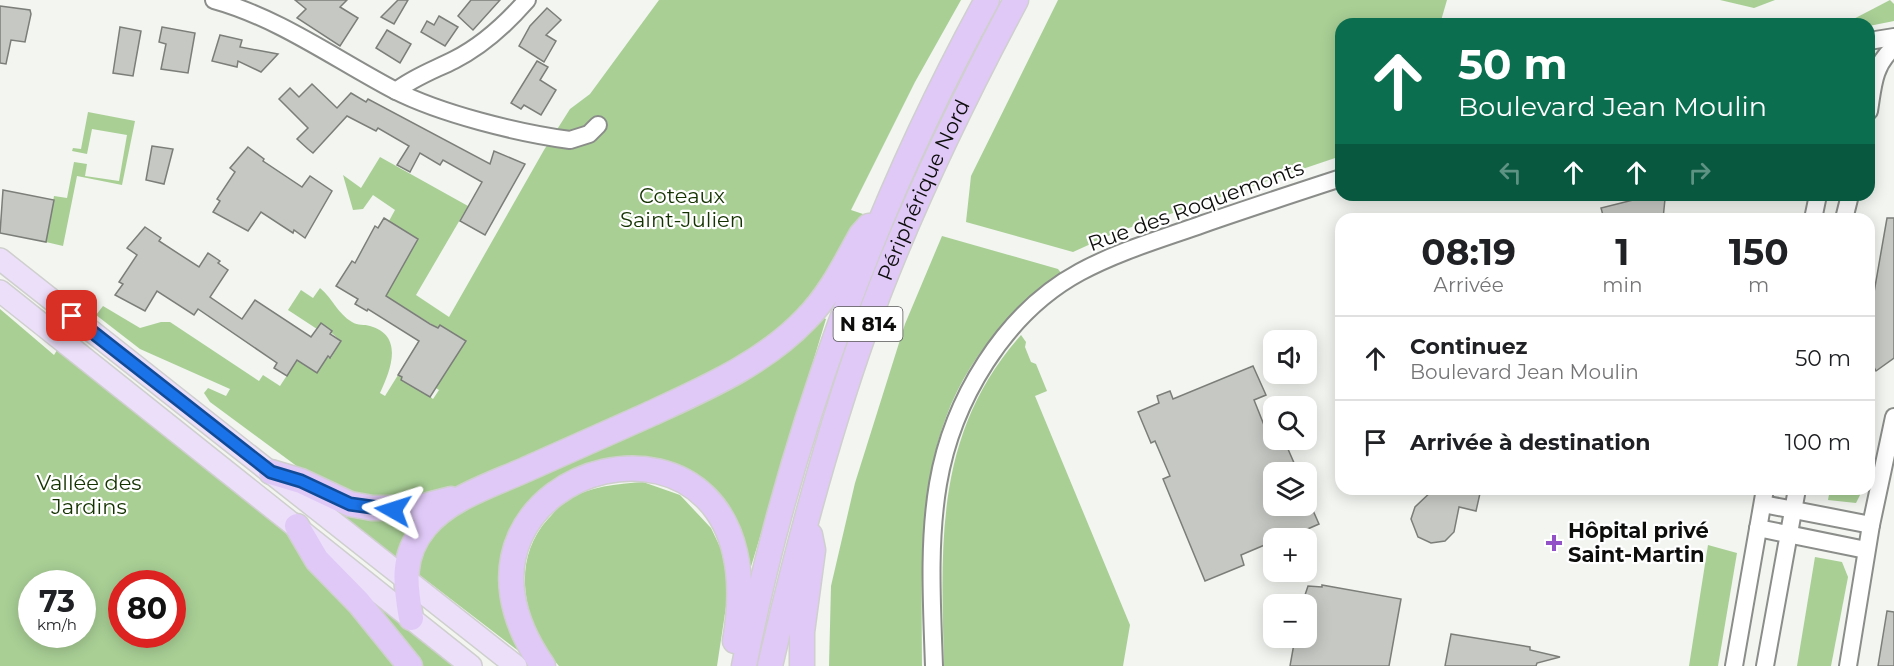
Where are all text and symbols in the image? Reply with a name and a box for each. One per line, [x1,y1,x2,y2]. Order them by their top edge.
text: 50 m [1458,38,1567,90]
icon: ahead [1359,42,1437,120]
text: Boulevard Jean Moulin [1458,90,1767,123]
street label: Périphérique Nord [872,95,975,284]
street label: Rue des Roquemonts [1084,155,1307,256]
icon: left [1494,156,1527,189]
icon: ahead [1557,156,1590,189]
icon: ahead [1620,156,1653,189]
icon: right [1683,156,1716,189]
park label: Coteaux Saint-Julien [620,183,744,232]
text: 08:19 [1421,230,1516,274]
text: 1 [1615,230,1629,274]
text: 150 [1729,230,1789,274]
text: Arrivée [1434,273,1504,297]
text: min [1602,273,1642,297]
text: m [1748,273,1769,297]
pin [46,290,97,341]
icon: arrive [55,299,88,332]
road number: N 814 [834,307,902,341]
map controls [1263,330,1317,648]
button: sound [1263,330,1317,384]
text: Continuez [1410,333,1527,360]
icon: ahead [1359,342,1392,375]
text: 50 m [1795,345,1851,372]
text: Boulevard Jean Moulin [1410,360,1639,384]
button: search [1263,396,1317,450]
icon: arrive [1359,426,1392,459]
text: Arrivée à destination [1410,429,1650,456]
text: 100 m [1785,429,1851,456]
button: layers [1263,462,1317,516]
park label: Vallée des Jardins [36,470,142,519]
position arrow [361,478,425,542]
place label: Hôpital privé Saint-Martin [1568,518,1709,567]
button: + [1263,528,1317,582]
marker: Hôpital privé Saint-Martin [1545,534,1563,552]
speed limit sign: 80 [108,570,186,648]
text: 73 [39,583,75,620]
button: − [1263,594,1317,648]
text: km/h [37,615,77,634]

